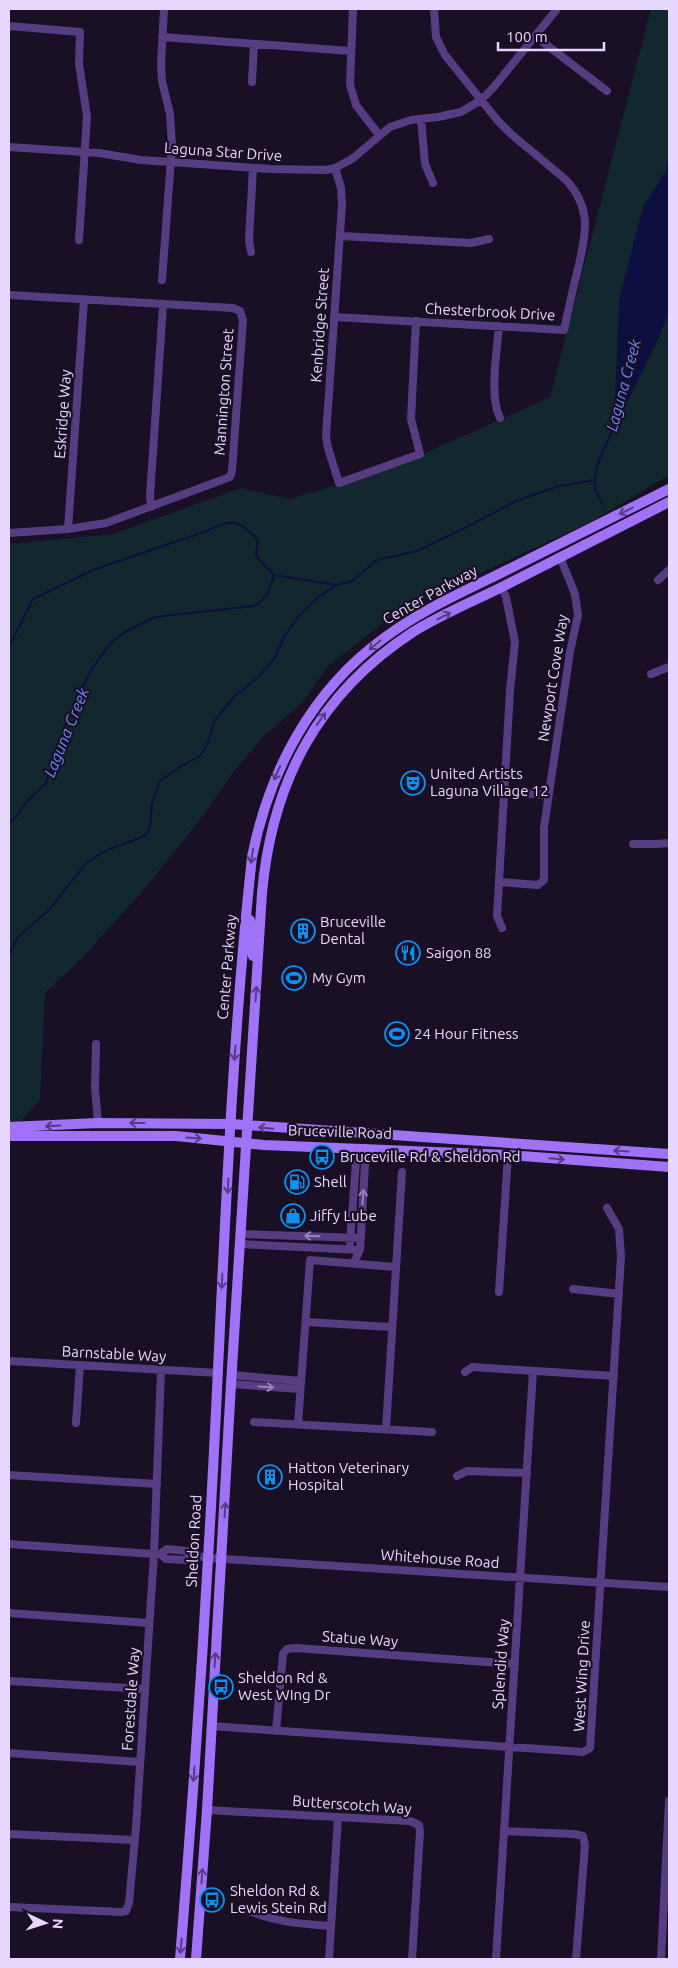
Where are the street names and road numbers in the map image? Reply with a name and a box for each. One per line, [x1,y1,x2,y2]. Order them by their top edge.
street label: Laguna Star Drive [163,139,283,164]
street label: Kenbridge Street [307,267,332,383]
street label: Chesterbrook Drive [424,300,556,323]
street label: Mannington Street [211,328,236,456]
street label: Eskridge Way [51,369,74,459]
street label: Center Parkway [379,562,480,628]
street label: Newport Cove Way [534,613,571,743]
street label: Center Parkway [213,914,240,1020]
street label: Bruceville Road [288,1121,392,1142]
street label: Barnstable Way [61,1342,167,1365]
street label: Sheldon Road [183,1494,204,1588]
street label: Whitehouse Road [380,1546,500,1571]
street label: Splendid Way [489,1618,512,1710]
street label: West Wing Drive [570,1620,593,1732]
street label: Statue Way [321,1627,399,1650]
street label: Forestdale Way [118,1647,143,1751]
street label: Butterscotch Way [292,1792,412,1817]

